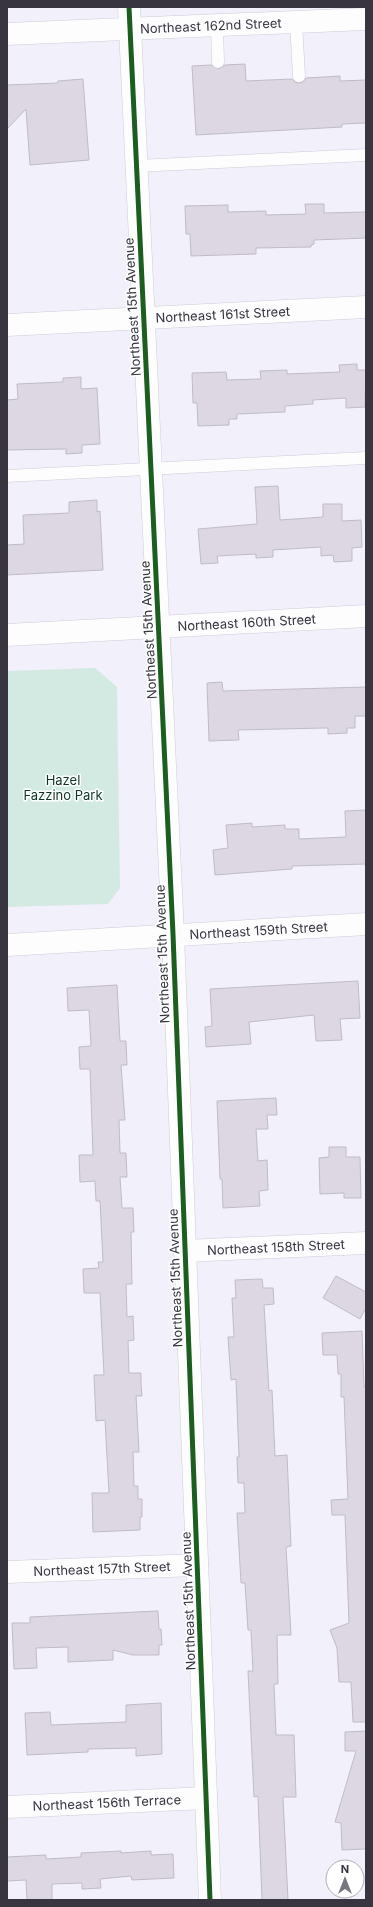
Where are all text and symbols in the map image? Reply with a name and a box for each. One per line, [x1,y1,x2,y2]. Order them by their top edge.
street label: Northeast 162nd Street [140,15,282,36]
street label: Northeast 15th Avenue [120,237,144,377]
street label: Northeast 161st Street [155,303,290,326]
street label: Northeast 15th Avenue [136,560,160,700]
street label: Northeast 160th Street [177,611,316,634]
park label: Hazel Fazzino Park [23,772,103,803]
street label: Northeast 15th Avenue [152,884,172,1024]
street label: Northeast 159th Street [189,918,328,942]
street label: Northeast 15th Avenue [165,1208,185,1348]
street label: Northeast 158th Street [207,1236,345,1258]
street label: Northeast 15th Avenue [178,1531,198,1671]
street label: Northeast 157th Street [33,1558,171,1579]
street label: Northeast 156th Terrace [32,1791,182,1814]
north arrow [325,1859,365,1899]
text: N [341,1862,349,1876]

